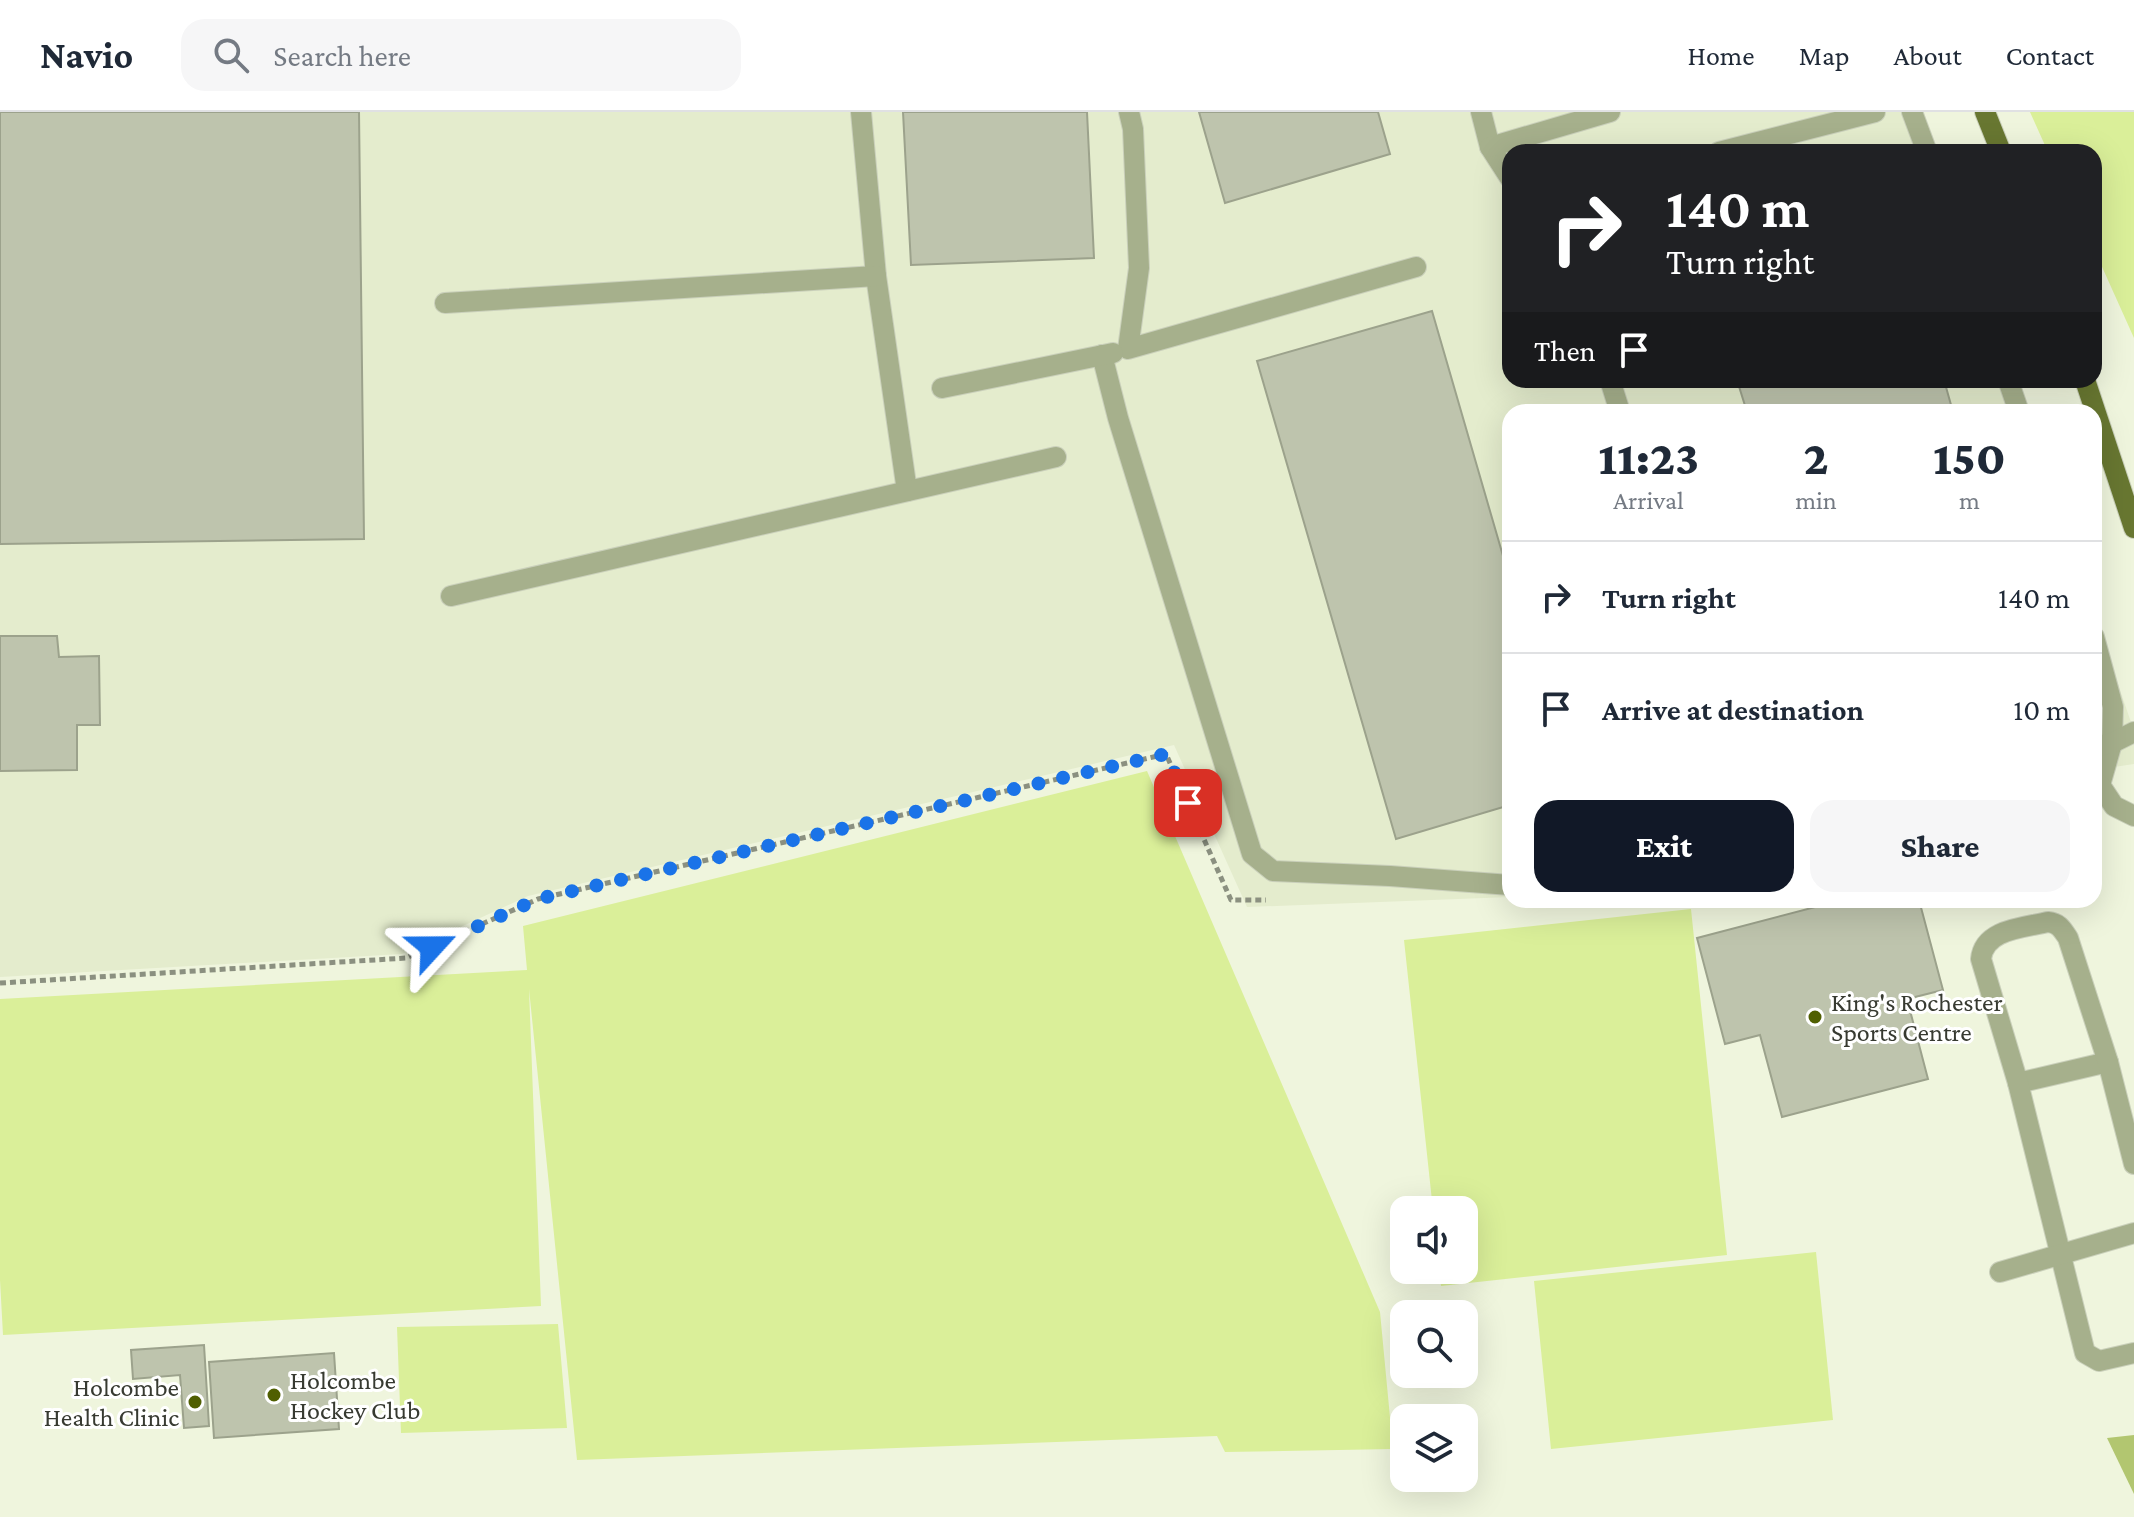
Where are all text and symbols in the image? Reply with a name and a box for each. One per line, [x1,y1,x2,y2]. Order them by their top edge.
search box [181,19,741,91]
icon: search [209,33,253,77]
text: Navio [40,34,133,76]
text: Search here [273,39,411,72]
text: Home [1688,40,1755,71]
text: Map [1799,40,1850,71]
text: About [1894,40,1962,71]
text: Contact [2006,40,2094,71]
icon: right [1534,176,1638,280]
text: 140 m [1666,177,1809,239]
text: Turn right [1666,242,1814,282]
icon: arrive [1612,328,1656,372]
text: Then [1534,334,1596,367]
text: 11:23 [1598,431,1699,484]
text: 2 [1803,431,1829,484]
text: 150 [1933,431,2006,484]
text: Arrival [1613,486,1684,515]
text: min [1795,486,1837,515]
text: m [1959,486,1980,515]
icon: right [1534,575,1578,619]
text: Turn right [1602,581,1736,614]
text: 140 m [1998,581,2070,614]
icon: arrive [1534,687,1578,731]
text: Arrive at destination [1602,693,1864,726]
text: 10 m [2013,693,2070,726]
pin [1154,769,1222,837]
icon: arrive [1166,781,1210,825]
button: Exit [1534,800,1794,892]
button: Share [1810,800,2070,892]
position arrow [390,905,474,989]
place label: King's Rochester Sports Centre [1831,988,2003,1047]
marker: King's Rochester Sports Centre [1806,1008,1824,1026]
map controls [1390,1196,1478,1492]
button: sound [1390,1196,1478,1284]
button: search [1390,1300,1478,1388]
place label: Holcombe Hockey Club [290,1366,420,1425]
place label: Holcombe Health Clinic [44,1373,179,1432]
marker: Holcombe Hockey Club [265,1386,283,1404]
marker: Holcombe Health Clinic [186,1393,204,1411]
button: layers [1390,1404,1478,1492]

